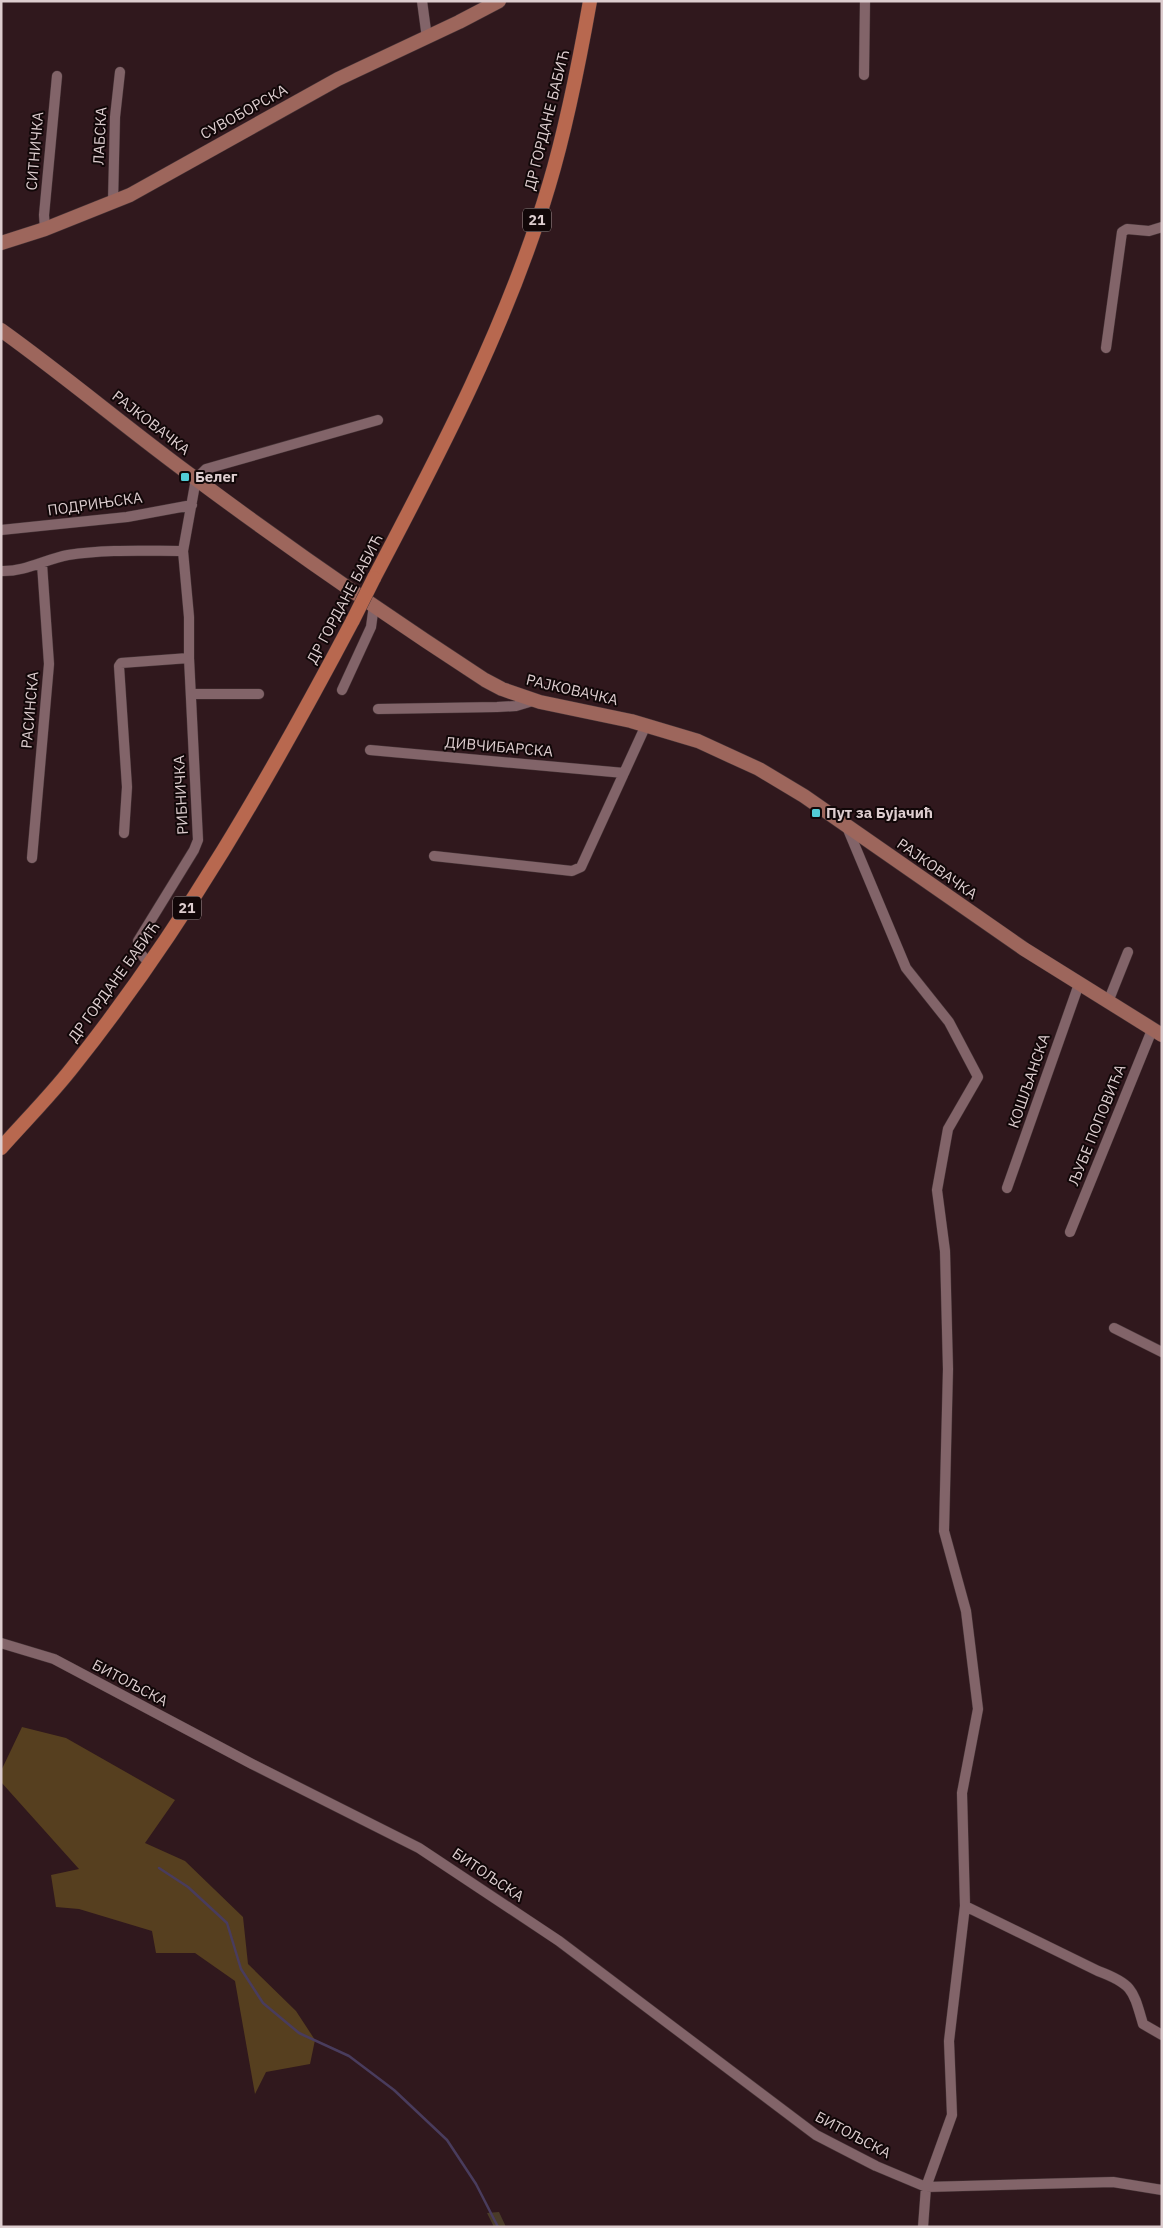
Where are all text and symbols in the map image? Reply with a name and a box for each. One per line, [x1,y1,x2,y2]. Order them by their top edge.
street label: ДР ГОРДАНЕ БАБИЋ [520,48,573,192]
street label: СУВОБОРСКА [197,80,291,143]
street label: ЛАБСКА [88,106,111,166]
street label: СИТНИЧКА [22,110,47,191]
road number: 21 [523,208,551,232]
street label: РАЈКОВАЧКА [109,386,194,459]
place label: Белег [195,467,238,486]
marker: Белег [179,471,191,483]
street label: ПОДРИЊСКА [46,487,144,520]
street label: ДР ГОРДАНЕ БАБИЋ [302,531,387,667]
street label: РАСИНСКА [17,670,42,749]
street label: РАЈКОВАЧКА [524,670,620,709]
street label: ДИВЧИБАРСКА [444,732,554,761]
street label: РИБНИЧКА [169,754,192,835]
place label: Пут за Бујачић [826,803,933,822]
marker: Пут за Бујачић [810,807,822,819]
street label: РАЈКОВАЧКА [893,834,981,903]
road number: 21 [173,896,201,920]
street label: ДР ГОРДАНЕ БАБИЋ [64,918,164,1046]
street label: КОШЉАНСКА [1003,1031,1054,1131]
street label: ЉУБЕ ПОПОВИЋА [1064,1061,1130,1188]
street label: БИТОЉСКА [89,1655,172,1711]
street label: БИТОЉСКА [449,1844,528,1906]
street label: БИТОЉСКА [812,2107,895,2163]

